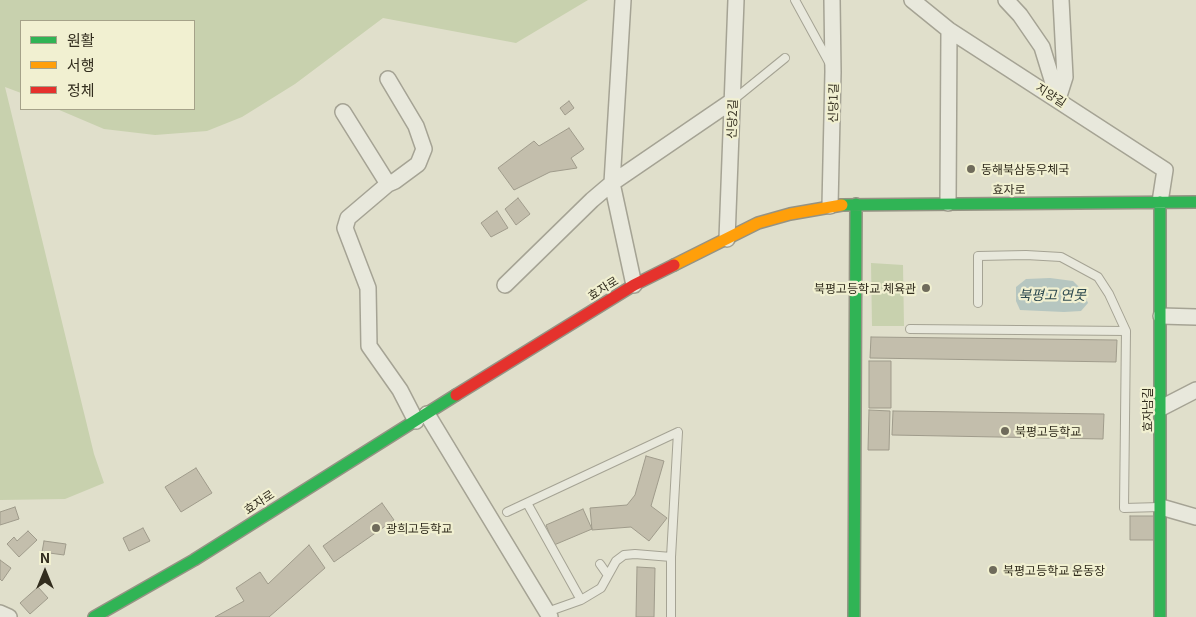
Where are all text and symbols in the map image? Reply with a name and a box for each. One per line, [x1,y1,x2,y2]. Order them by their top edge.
legend [20,20,195,110]
text: 원활 [67,29,95,50]
text: 서행 [67,54,95,75]
text: 정체 [67,79,95,100]
street label: 지양길 [1033,80,1069,110]
street label: 신당1길 [825,83,841,123]
street label: 신당2길 [724,99,740,139]
place label: 동해북삼동우체국 [981,162,1069,176]
marker: 동해북삼동우체국 [965,163,977,175]
street label: 효자로 [992,182,1026,196]
street label: 효자로 [585,273,621,303]
place label: 북평고등학교 체육관 [814,281,916,295]
marker: 북평고등학교 체육관 [920,282,932,294]
water label: 북평고 연못 [1018,287,1086,303]
street label: 효자남길 [1140,388,1154,432]
place label: 북평고등학교 [1015,424,1081,438]
marker: 북평고등학교 [999,425,1011,437]
street label: 효자로 [241,487,277,517]
place label: 광희고등학교 [386,521,452,535]
marker: 광희고등학교 [370,522,382,534]
north arrow [20,547,70,597]
text: N [40,547,50,567]
place label: 북평고등학교 운동장 [1003,563,1105,577]
marker: 북평고등학교 운동장 [987,564,999,576]

